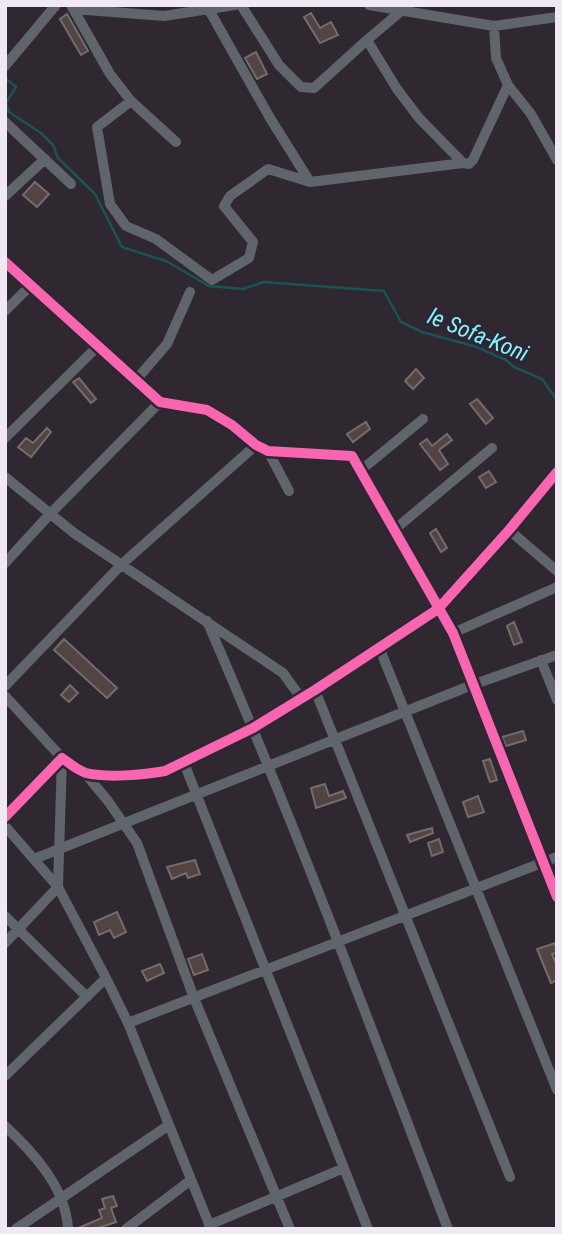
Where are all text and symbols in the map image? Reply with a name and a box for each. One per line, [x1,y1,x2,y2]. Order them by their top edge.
water label: le Sofa-Koni [424,303,533,368]

